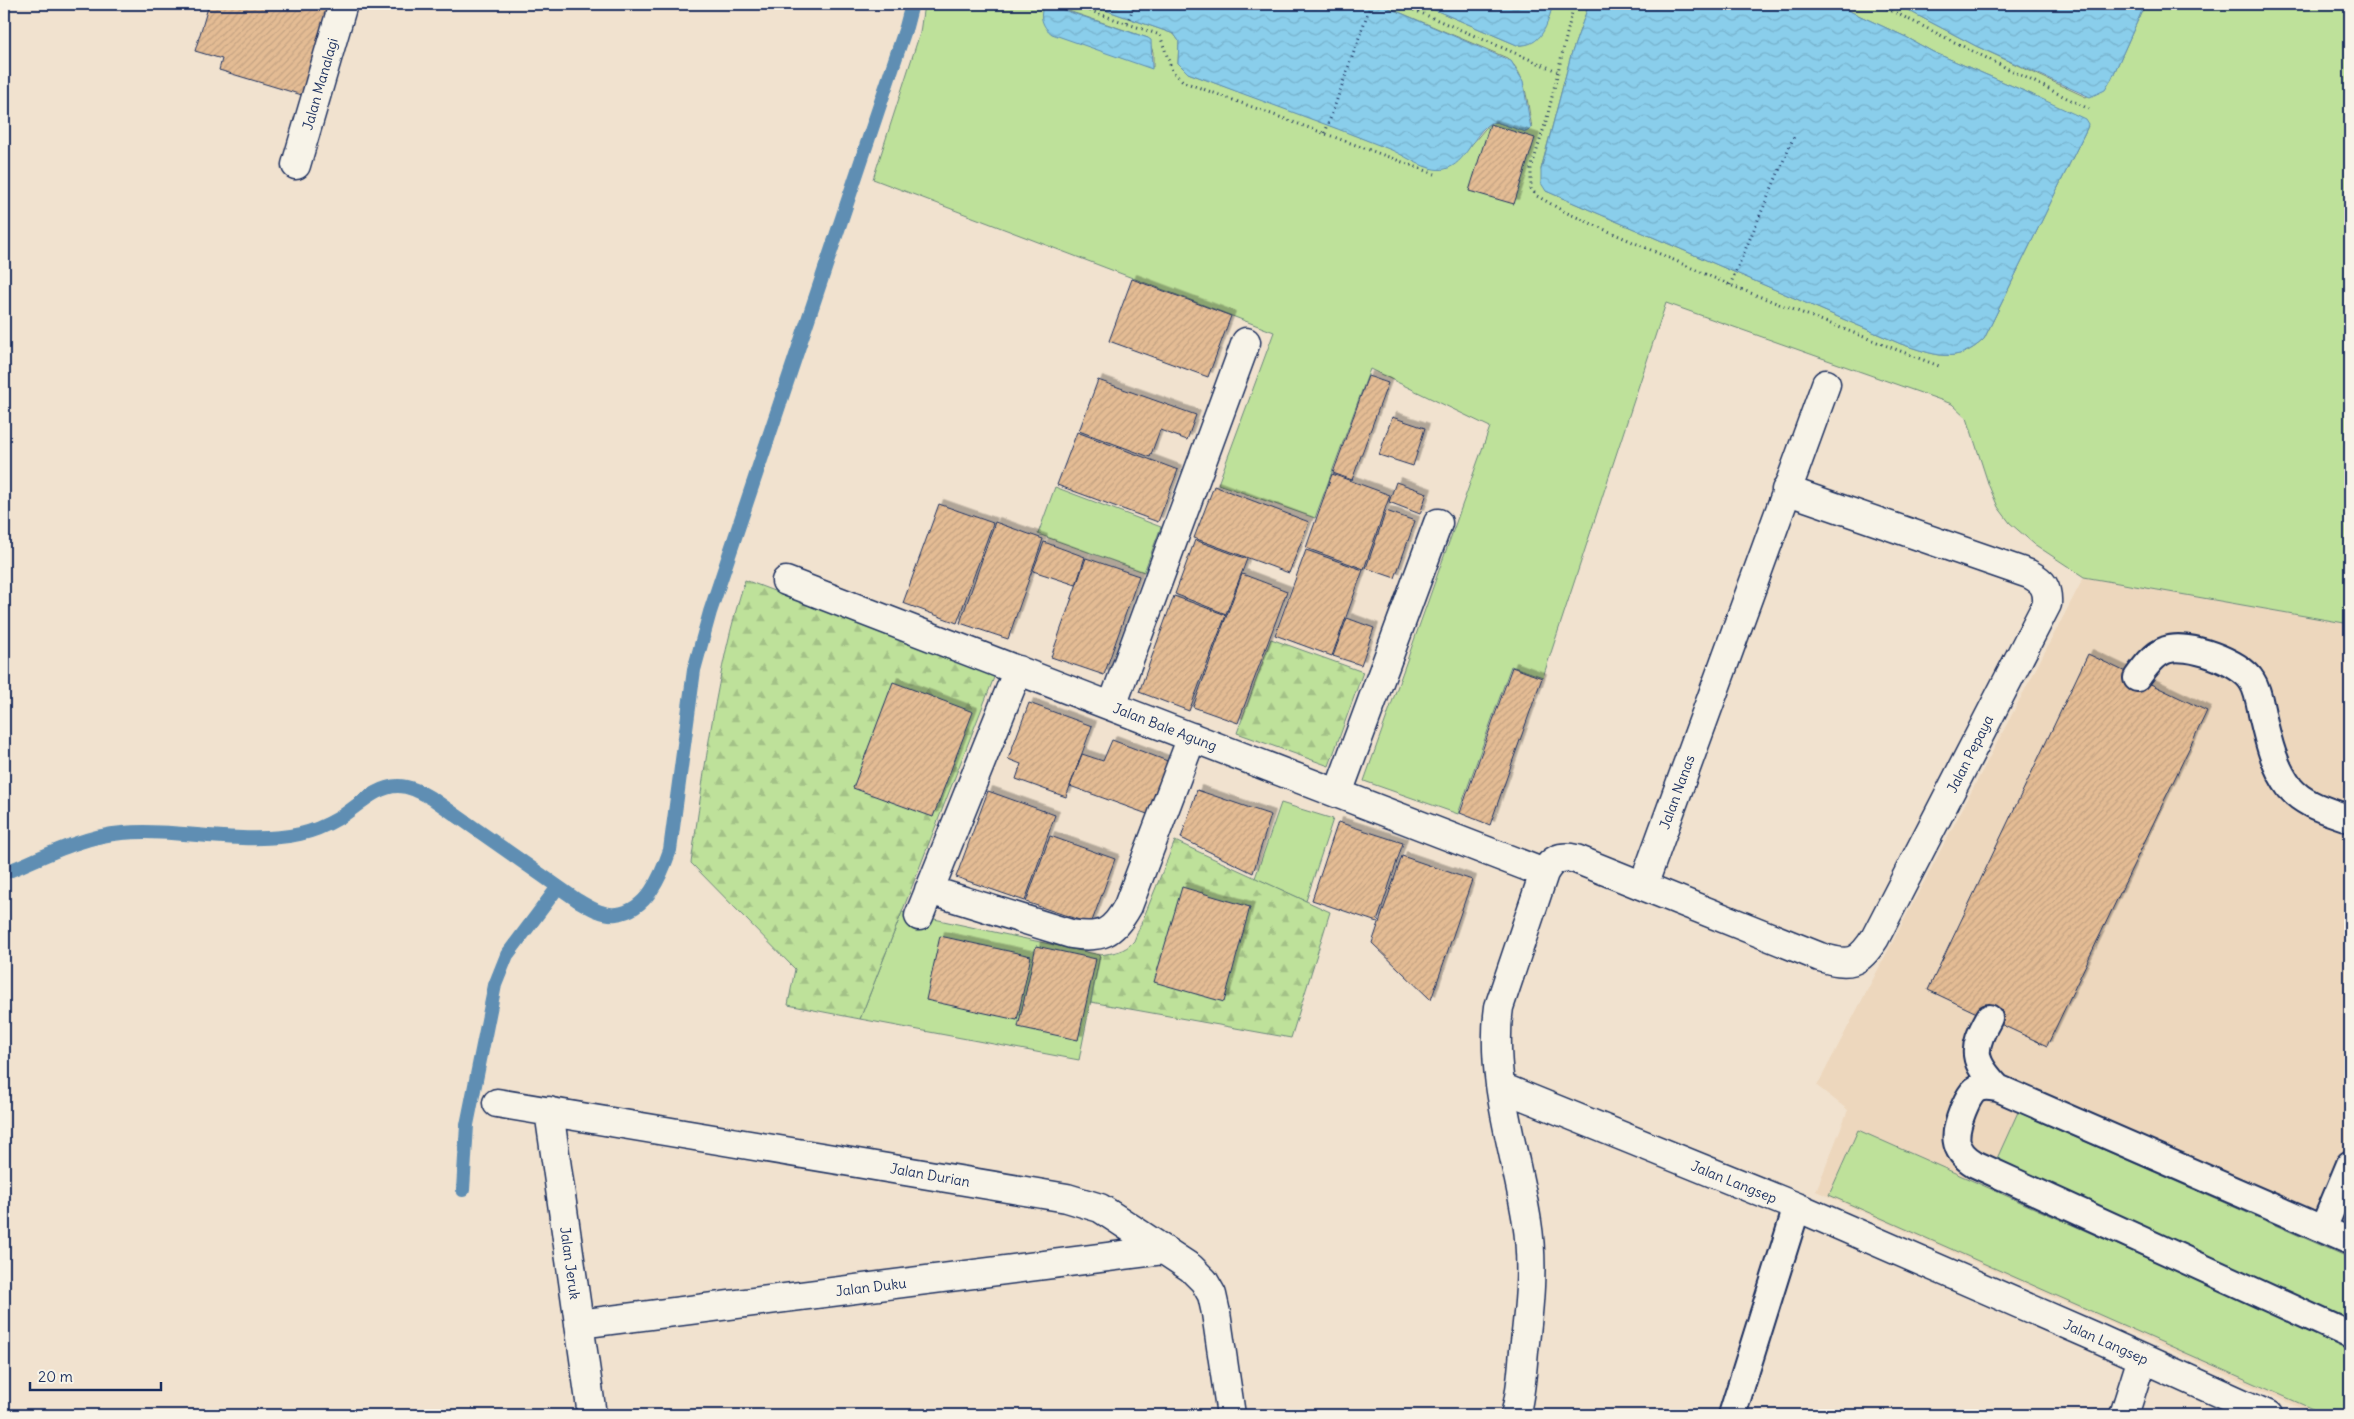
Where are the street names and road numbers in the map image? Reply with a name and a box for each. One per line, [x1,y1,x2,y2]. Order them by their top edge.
street label: Jalan Manalagi [298,36,342,132]
street label: Jalan Bale Agung [1111,699,1219,755]
street label: Jalan Pepaya [1943,712,1997,796]
street label: Jalan Nanas [1655,752,1699,832]
street label: Jalan Langsep [1688,1157,1780,1207]
street label: Jalan Durian [889,1159,971,1191]
street label: Jalan Jeruk [556,1225,584,1301]
street label: Jalan Duku [835,1274,907,1300]
street label: Jalan Langsep [2061,1315,2151,1369]

